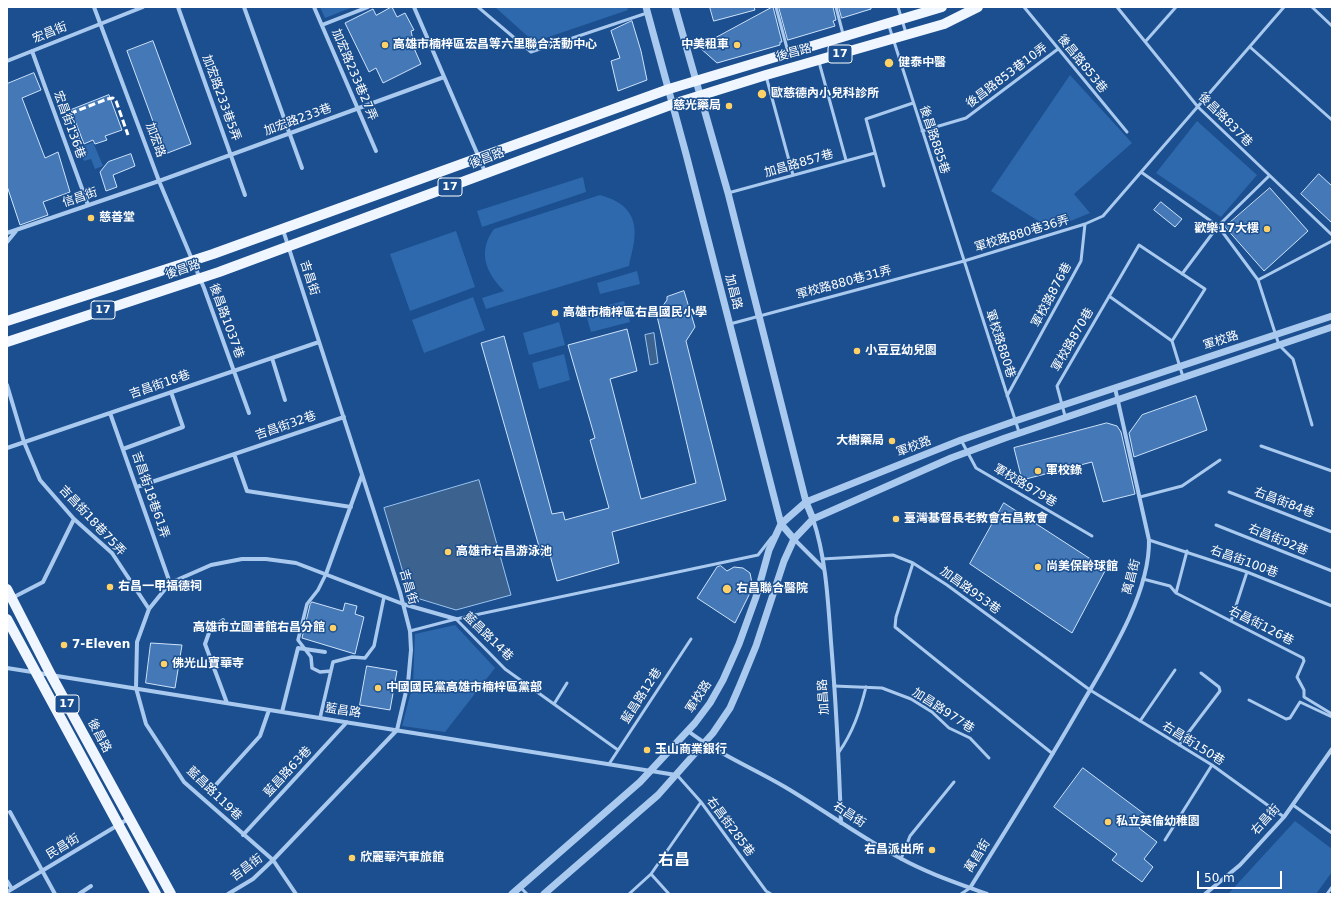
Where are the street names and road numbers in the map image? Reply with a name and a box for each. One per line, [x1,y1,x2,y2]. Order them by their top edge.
street label: 宏昌街 [31,20,69,46]
street label: 加宏路233巷27弄 [328,27,380,123]
street label: 後昌路853巷 [1054,32,1110,96]
street label: 後昌路 [775,41,813,65]
street label: 後昌路853巷10弄 [963,41,1051,111]
road number: 17 [828,45,852,63]
street label: 加宏路233巷5弄 [199,53,243,143]
street label: 宏昌街136巷 [50,89,88,161]
street label: 後昌路837巷 [1195,90,1255,150]
street label: 加宏路233巷 [262,101,334,139]
street label: 後昌路885巷 [916,104,952,176]
street label: 加宏路 [142,121,168,159]
street label: 後昌路 [468,146,506,172]
street label: 加昌路857巷 [763,147,835,181]
road number: 17 [438,178,462,196]
street label: 信昌街 [61,185,99,211]
street label: 軍校路880巷36弄 [973,213,1071,255]
street label: 後昌路 [164,257,202,283]
street label: 吉昌街 [297,259,321,297]
street label: 軍校路876巷 [1029,260,1075,330]
street label: 軍校路880巷31弄 [795,263,893,303]
street label: 加昌路 [722,273,744,311]
street label: 後昌路1037巷 [206,282,246,360]
road number: 17 [91,301,115,319]
street label: 軍校路870巷 [1049,306,1097,374]
street label: 軍校路880巷 [982,308,1018,380]
street label: 軍校路 [1202,329,1240,353]
street label: 吉昌街18巷 [128,368,192,402]
street label: 吉昌街32巷 [254,409,318,443]
street label: 軍校路 [895,434,933,460]
street label: 吉昌街18巷61弄 [128,450,172,540]
street label: 軍校路979巷 [991,462,1059,510]
street label: 吉昌街18巷75弄 [56,483,128,559]
street label: 右昌街84巷 [1252,485,1316,521]
street label: 右昌街92巷 [1246,521,1310,559]
street label: 右昌街100巷 [1208,543,1280,581]
street label: 萬昌街 [1120,558,1144,596]
street label: 加昌路953巷 [937,564,1003,618]
street label: 吉昌街 [396,568,420,606]
street label: 右昌街126巷 [1226,603,1296,649]
street label: 藍昌路14巷 [460,610,516,664]
street label: 藍昌路12巷 [619,666,665,726]
street label: 軍校路 [683,678,715,716]
street label: 加昌路 [816,679,832,715]
street label: 加昌路977巷 [909,686,977,736]
road number: 17 [55,695,79,713]
street label: 藍昌路 [324,701,362,721]
street label: 後昌路 [84,717,114,755]
street label: 右昌街150巷 [1159,719,1227,769]
street label: 藍昌路63巷 [261,744,315,800]
street label: 藍昌路119巷 [183,764,245,824]
street label: 右昌街285巷 [703,794,757,860]
street label: 右昌街 [830,799,868,831]
street label: 右昌街 [1249,802,1283,838]
street label: 民昌街 [44,832,82,862]
street label: 萬昌街 [962,837,994,875]
street label: 吉昌街 [228,851,266,885]

